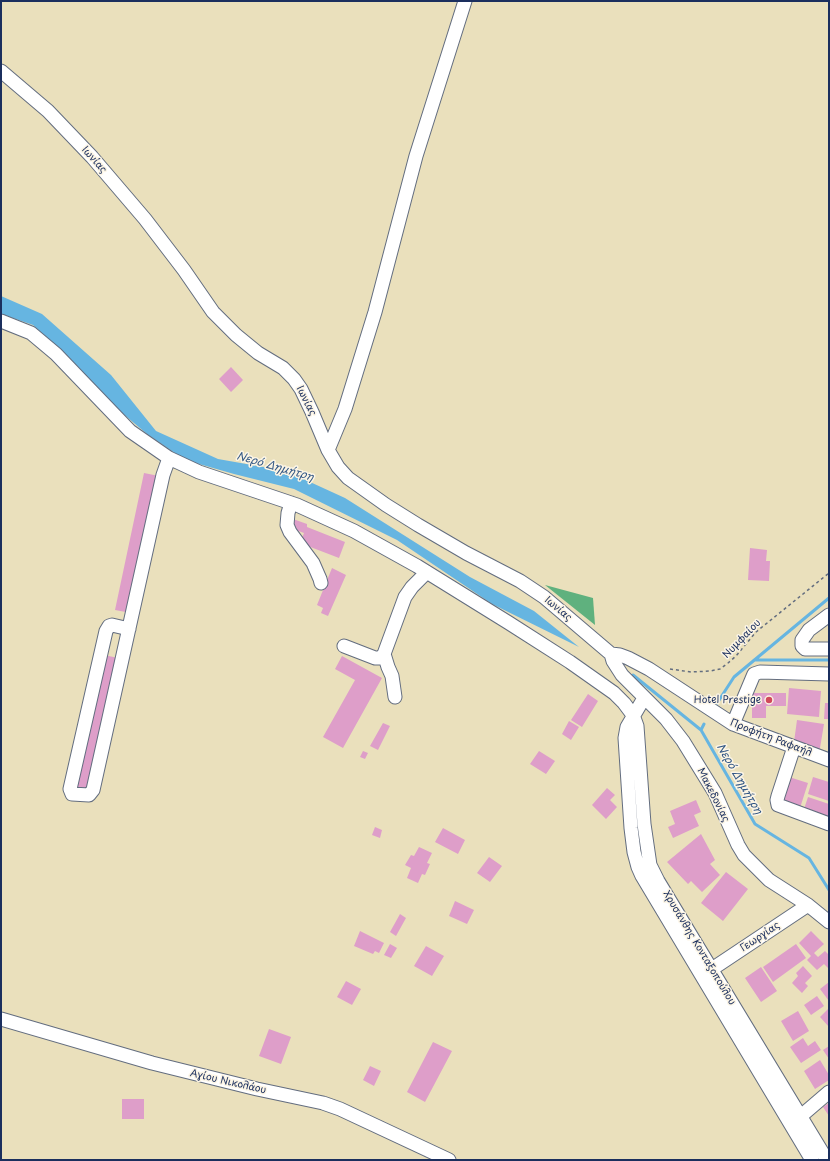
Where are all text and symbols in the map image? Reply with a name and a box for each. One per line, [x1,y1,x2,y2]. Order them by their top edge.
street label: Ιωνίας [79,144,109,176]
street label: Ιωνίας [293,384,319,418]
water label: Νερό Δημήτρη [235,450,315,484]
street label: Ιωνίας [542,594,574,624]
street label: Νυμφαίου [721,617,763,661]
place label: Hotel Prestige [694,694,761,706]
marker: Hotel Prestige [764,695,774,705]
street label: Προφήτη Ραφαήλ [728,717,814,759]
water label: Νερό Δημήτρη [713,741,765,817]
street label: Μακεδονίας [694,766,732,824]
street label: Χρυσάνθης Κονταξοπούλου [660,889,738,1007]
street label: Γεωργίας [738,919,782,955]
street label: Αγίου Νικολάου [189,1067,267,1097]

